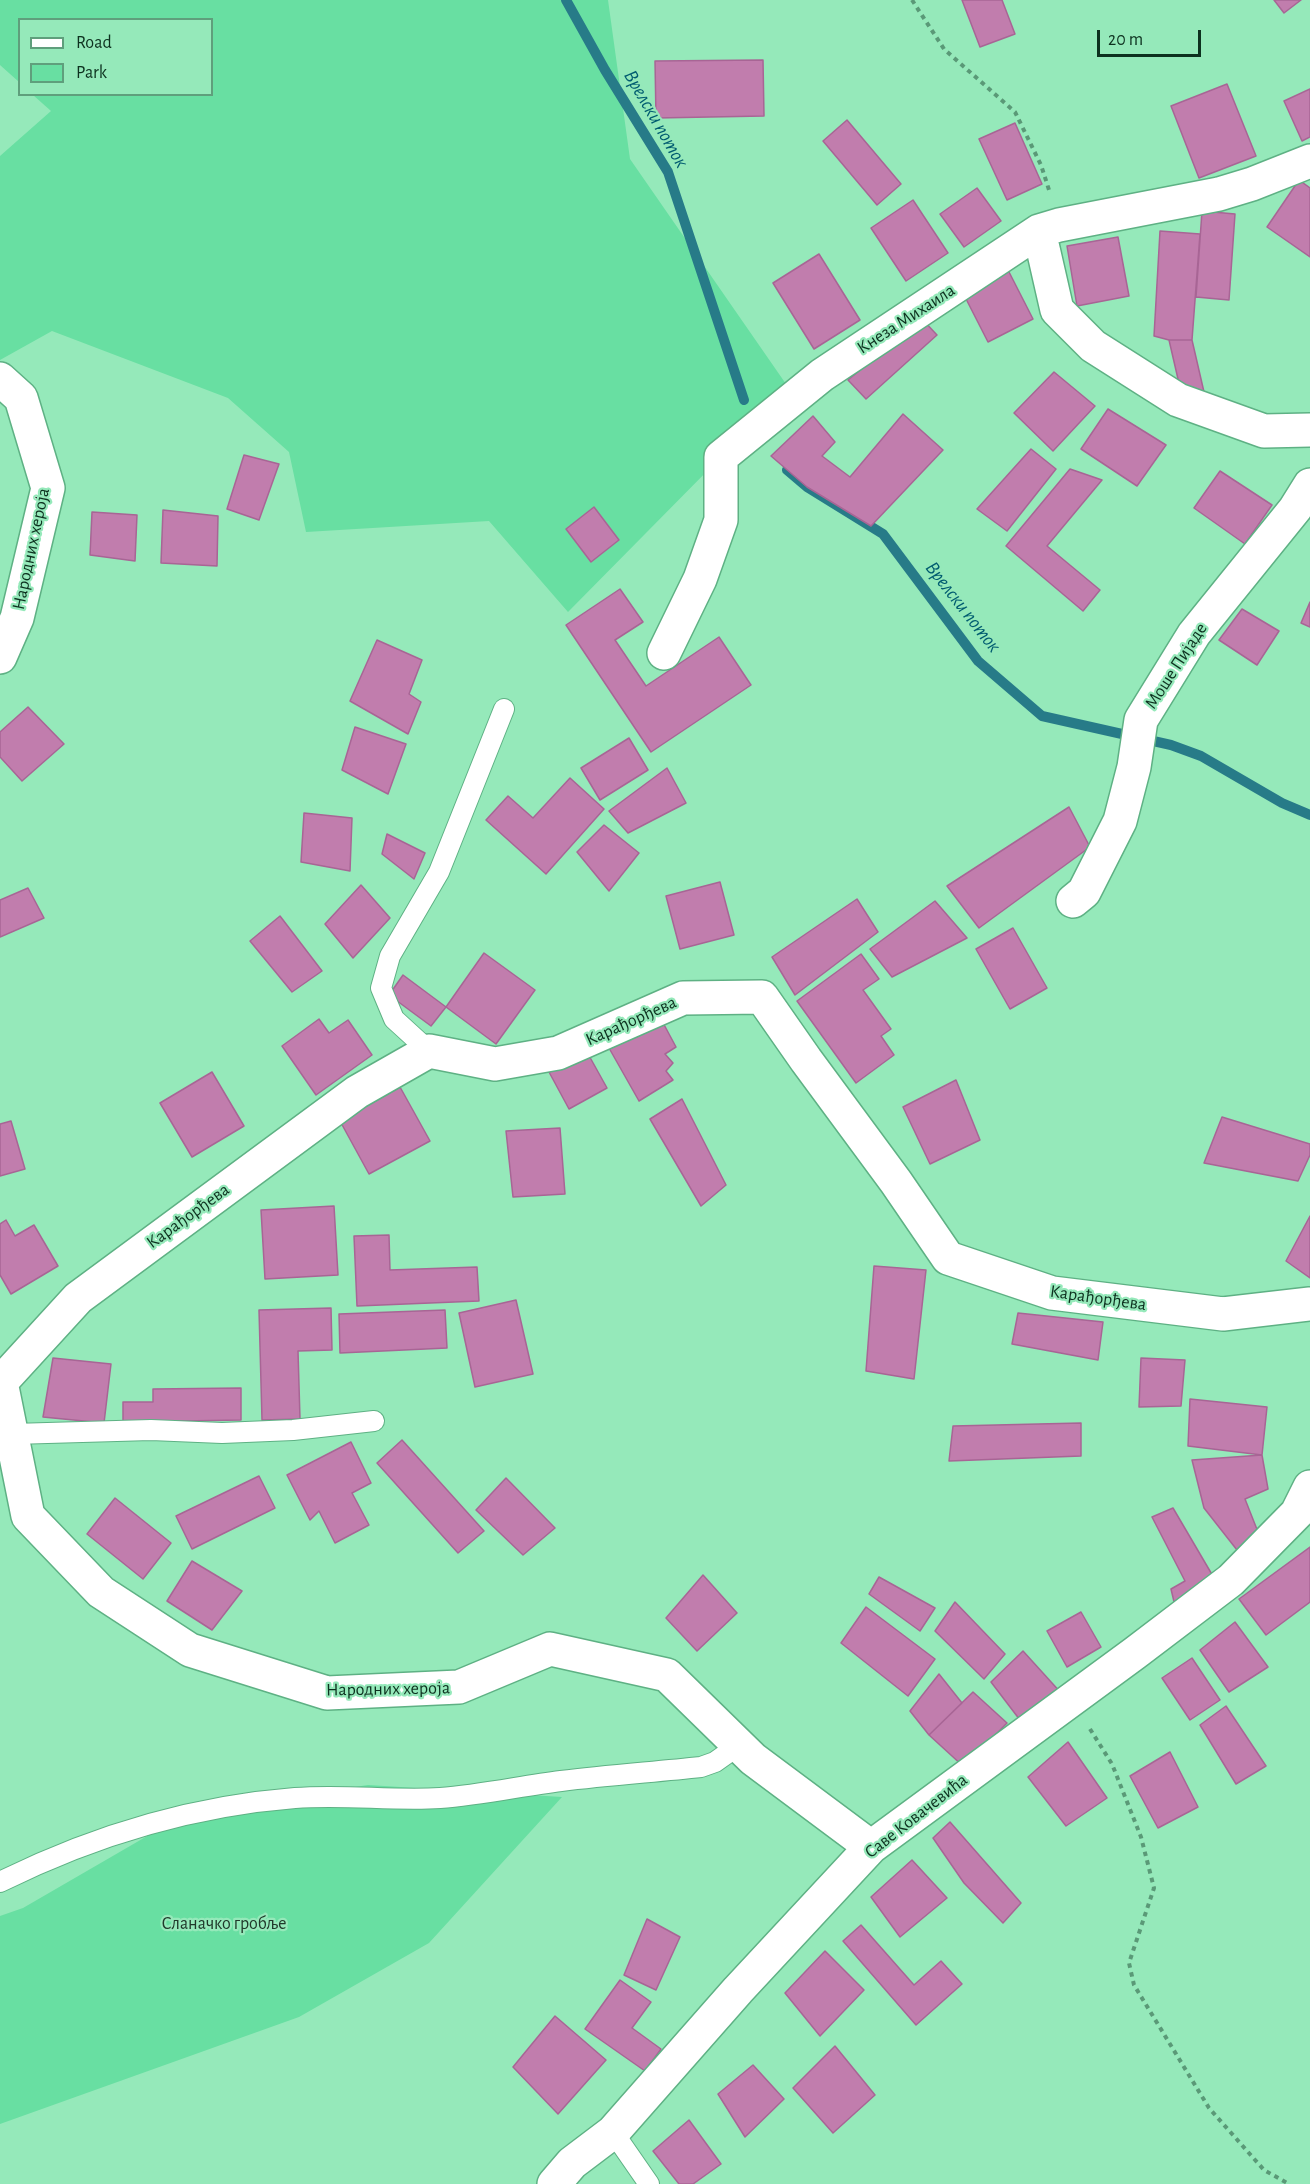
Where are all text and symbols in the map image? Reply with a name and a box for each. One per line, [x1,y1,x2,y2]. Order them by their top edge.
legend [18,18,213,96]
scale bar [1100,18,1204,56]
text: 20 m [1108,31,1143,49]
text: Road [76,34,112,52]
text: Park [76,64,107,82]
water label: Врелски поток [618,66,694,172]
street label: Кнеза Михаила [853,279,959,359]
street label: Народних хероја [8,486,54,612]
water label: Врелски поток [920,557,1006,657]
street label: Моше Пијаде [1140,619,1212,713]
street label: Карађорђева [582,991,680,1051]
street label: Карађорђева [142,1179,234,1253]
street label: Карађорђева [1048,1281,1148,1315]
street label: Народних хероја [326,1677,450,1701]
street label: Саве Ковачевића [860,1769,972,1863]
park label: Сланачко гробље [161,1913,287,1935]

